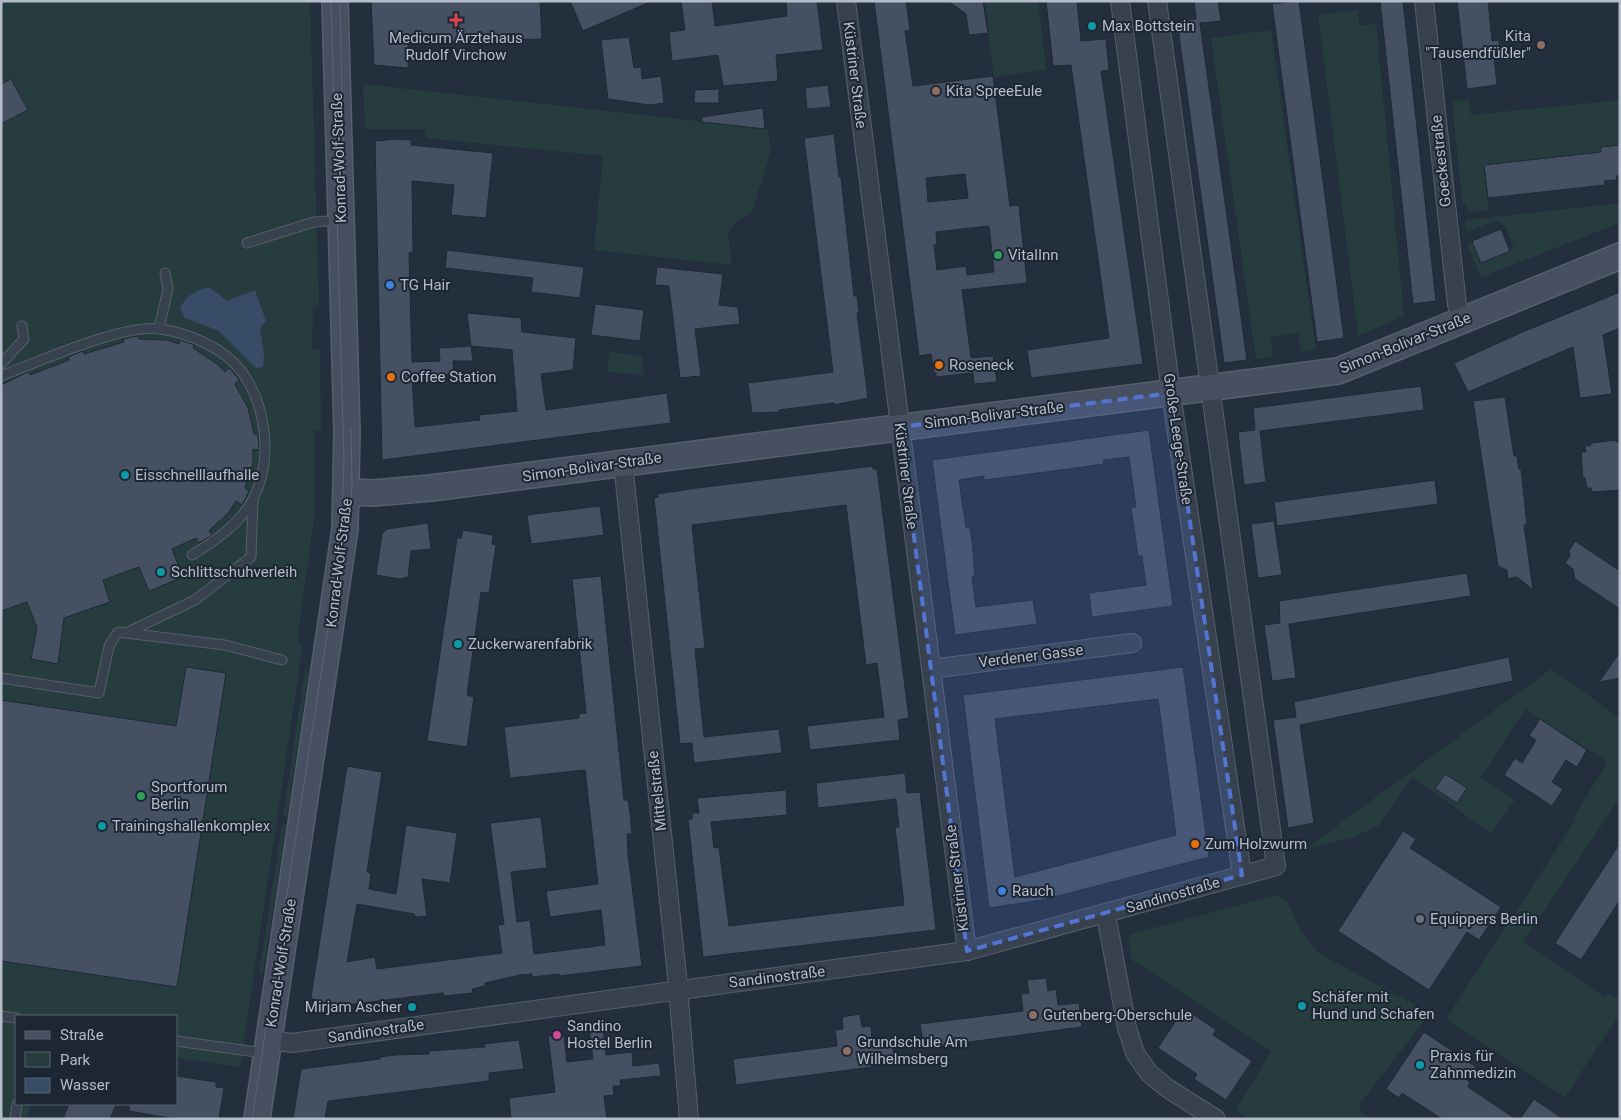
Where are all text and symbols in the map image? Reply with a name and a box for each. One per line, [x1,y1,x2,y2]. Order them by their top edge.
marker: Medicum Ärztehaus Rudolf Virchow [449,13,463,27]
place label: Max Bottstein [1102,17,1195,35]
marker: Max Bottstein [1086,20,1098,32]
street label: Küstriner Straße [840,21,870,130]
place label: Kita "Tausendfüßler" [1425,27,1531,62]
place label: Medicum Ärztehaus Rudolf Virchow [389,29,523,64]
marker: Kita "Tausendfüßler" [1535,39,1547,51]
place label: Kita SpreeEule [946,82,1042,100]
marker: Kita SpreeEule [930,85,942,97]
street label: Konrad-Wolf-Straße [328,93,350,223]
street label: Goeckestraße [1427,114,1455,208]
place label: VitalInn [1008,246,1059,264]
marker: VitalInn [992,249,1004,261]
place label: TG Hair [400,276,450,294]
marker: TG Hair [384,279,396,291]
street label: Simon-Bolivar-Straße [1337,308,1473,378]
place label: Roseneck [949,356,1015,374]
marker: Roseneck [933,359,945,371]
place label: Coffee Station [401,368,497,386]
marker: Coffee Station [385,371,397,383]
street label: Große-Leege-Straße [1160,372,1196,506]
street label: Simon-Bolivar-Straße [923,398,1065,432]
street label: Küstriner Straße [891,422,921,531]
street label: Simon-Bolivar-Straße [521,448,663,486]
place label: Eisschnelllaufhalle [135,466,259,484]
marker: Eisschnelllaufhalle [119,469,131,481]
street label: Konrad-Wolf-Straße [322,497,356,629]
place label: Schlittschuhverleih [171,563,297,581]
marker: Schlittschuhverleih [155,566,167,578]
place label: Zuckerwarenfabrik [468,635,593,653]
marker: Zuckerwarenfabrik [452,638,464,650]
street label: Verdener Gasse [978,641,1084,671]
street label: Mittelstraße [644,750,670,832]
place label: Sportforum Berlin [151,778,228,813]
marker: Sportforum Berlin [135,790,147,802]
place label: Trainingshallenkomplex [112,817,271,835]
marker: Trainingshallenkomplex [96,820,108,832]
street label: Küstriner Straße [942,823,972,932]
place label: Zum Holzwurm [1205,835,1307,853]
marker: Zum Holzwurm [1189,838,1201,850]
street label: Sandinostraße [1124,873,1222,917]
place label: Rauch [1012,882,1054,900]
marker: Rauch [996,885,1008,897]
street label: Konrad-Wolf-Straße [262,897,300,1029]
place label: Equippers Berlin [1430,910,1538,928]
marker: Equippers Berlin [1414,913,1426,925]
street label: Sandinostraße [728,962,826,992]
place label: Schäfer mit Hund und Schafen [1312,988,1435,1023]
place label: Mirjam Ascher [305,998,402,1016]
marker: Schäfer mit Hund und Schafen [1296,1000,1308,1012]
marker: Mirjam Ascher [406,1001,418,1013]
place label: Gutenberg-Oberschule [1043,1006,1192,1024]
marker: Gutenberg-Oberschule [1027,1009,1039,1021]
legend [15,1015,178,1105]
street label: Sandinostraße [327,1015,425,1047]
place label: Sandino Hostel Berlin [567,1017,652,1052]
text: Straße [60,1026,104,1044]
marker: Sandino Hostel Berlin [551,1029,563,1041]
place label: Grundschule Am Wilhelmsberg [857,1033,968,1068]
marker: Grundschule Am Wilhelmsberg [841,1045,853,1057]
place label: Praxis für Zahnmedizin [1430,1047,1516,1082]
text: Park [60,1051,91,1069]
marker: Praxis für Zahnmedizin [1414,1059,1426,1071]
text: Wasser [60,1076,110,1094]

